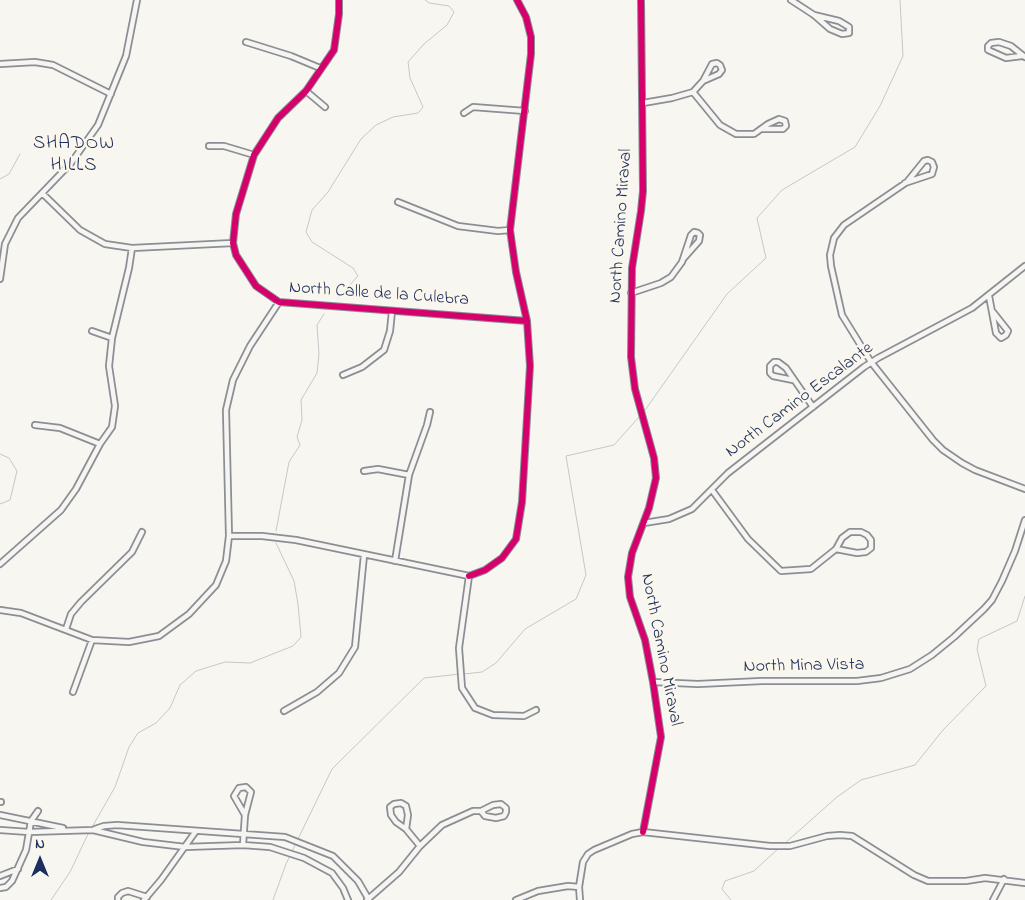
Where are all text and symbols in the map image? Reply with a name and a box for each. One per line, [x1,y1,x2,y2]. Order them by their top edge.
district label: SHADOW HILLS [32,134,116,178]
street label: North Camino Miraval [606,148,638,304]
street label: North Calle de la Culebra [288,278,470,312]
street label: North Camino Escalante [722,338,878,464]
street label: North Camino Miraval [635,572,685,728]
street label: North Mina Vista [743,655,865,679]
text: N [35,834,45,855]
north arrow [15,835,65,885]

